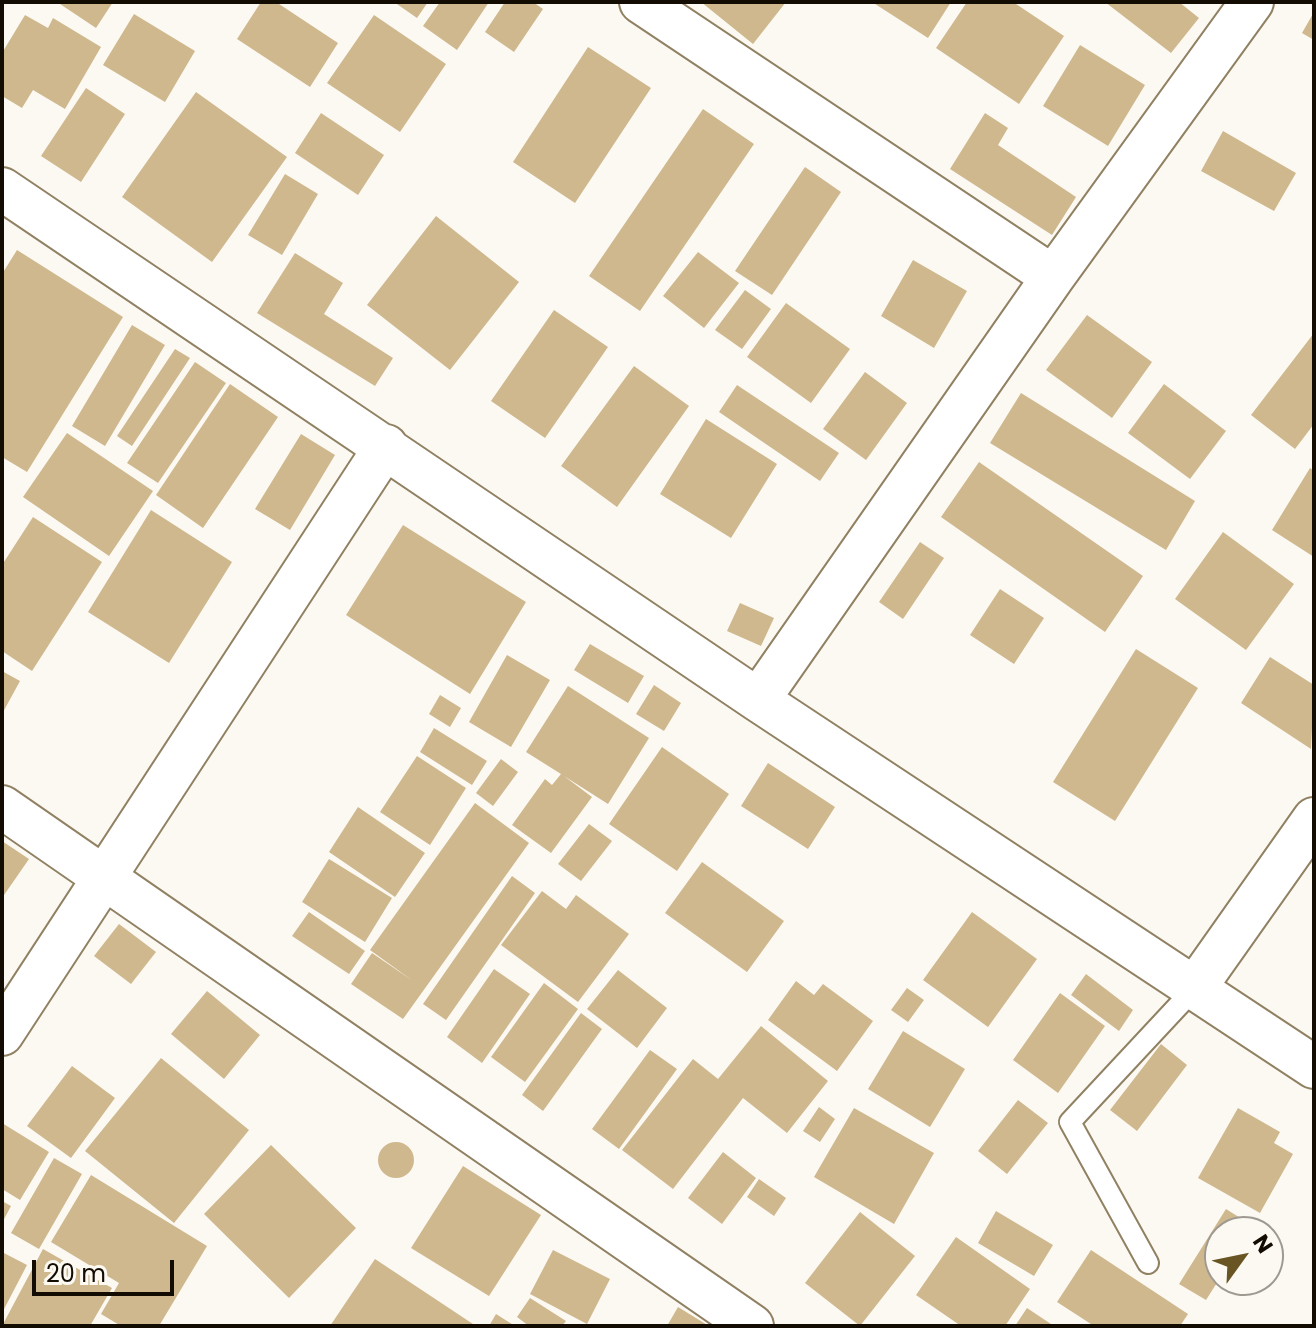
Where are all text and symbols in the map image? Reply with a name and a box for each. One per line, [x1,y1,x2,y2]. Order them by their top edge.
north arrow [1204,1216,1284,1296]
text: N [1245,1228,1280,1259]
scale bar [36,1244,178,1294]
text: 20 m [46,1257,106,1290]

